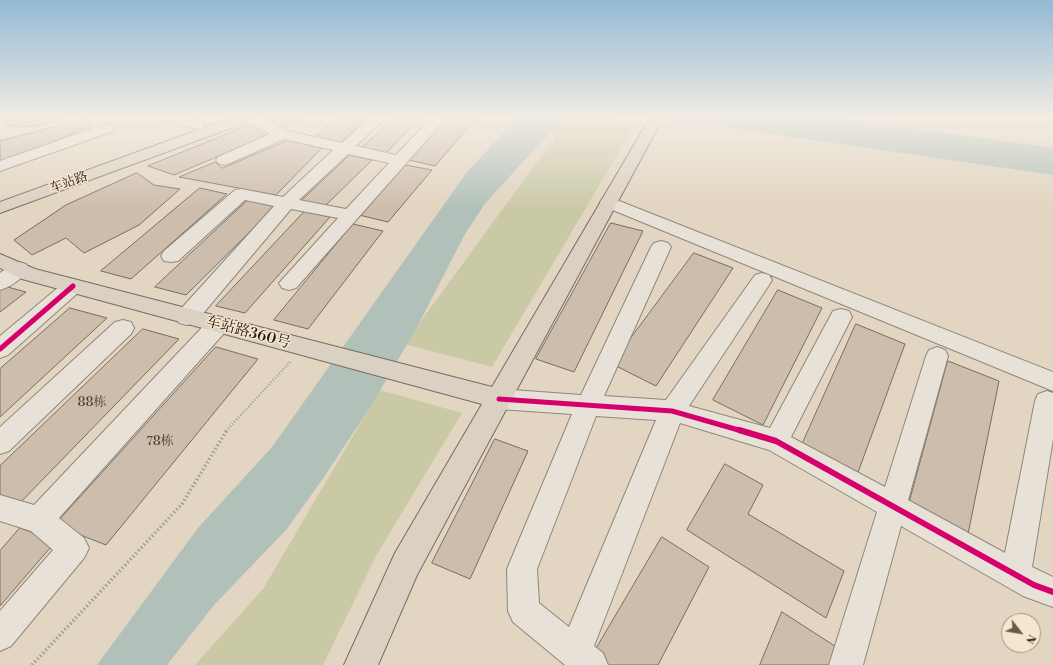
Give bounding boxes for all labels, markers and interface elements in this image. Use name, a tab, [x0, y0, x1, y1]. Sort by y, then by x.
street label: 车站路	[48, 169, 90, 197]
street label: 车站路360号	[204, 313, 292, 353]
house number: 88栋	[78, 395, 106, 411]
house number: 78栋	[146, 434, 174, 450]
north arrow	[1001, 613, 1041, 653]
text: N	[1022, 631, 1039, 646]

